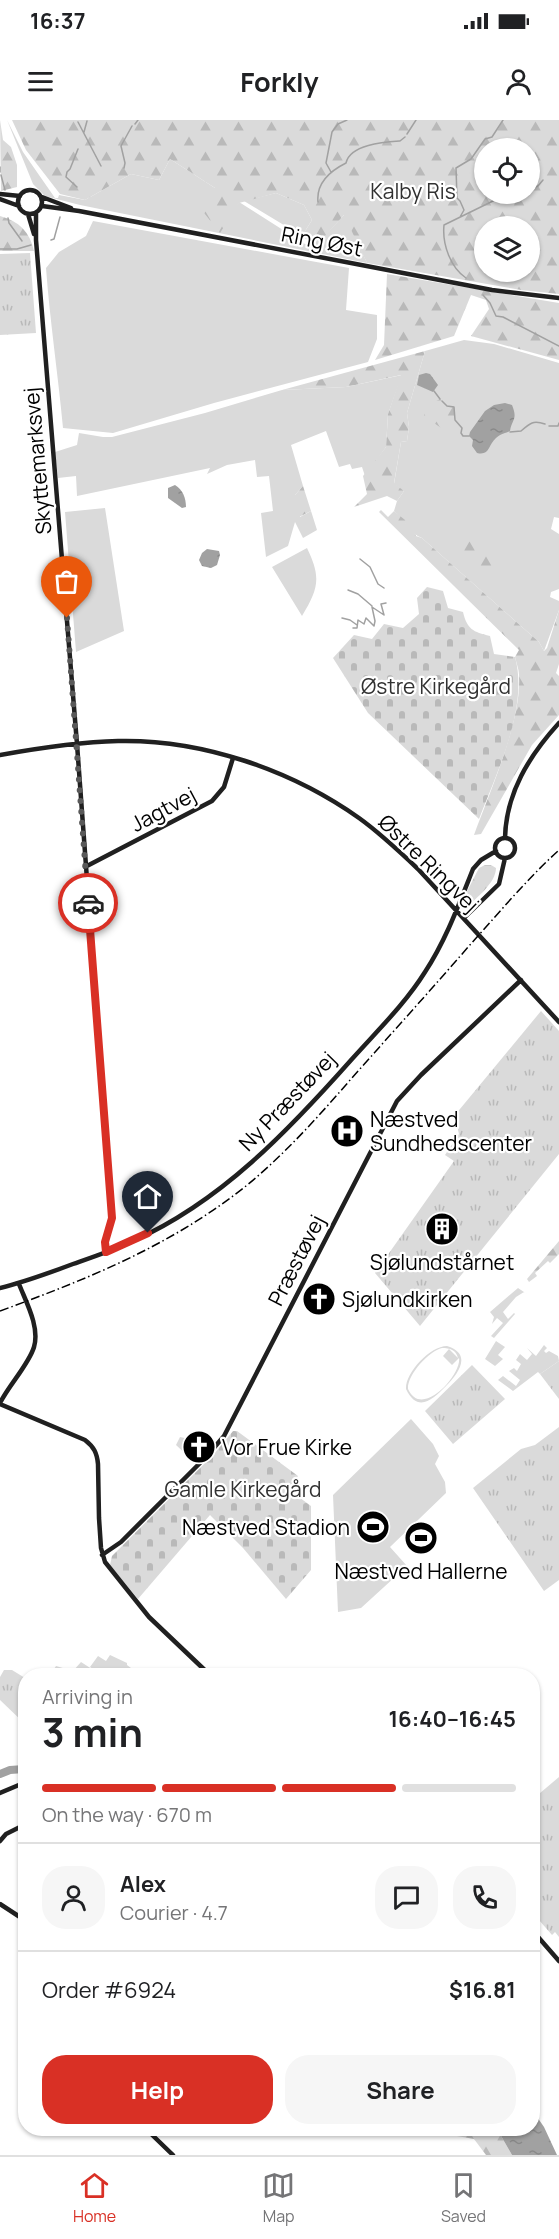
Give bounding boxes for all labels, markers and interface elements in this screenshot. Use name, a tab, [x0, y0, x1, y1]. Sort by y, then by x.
text: 16:37	[30, 6, 85, 36]
text: Forkly	[240, 63, 319, 100]
icon: menu	[24, 65, 57, 98]
icon: person	[502, 65, 535, 98]
map controls	[474, 138, 540, 282]
button: locate	[474, 138, 540, 204]
park label: Kalby Ris	[370, 177, 456, 205]
button: layers	[474, 216, 540, 282]
street label: Ring Øst	[279, 219, 365, 263]
street label: Skyttemarksvej	[17, 386, 57, 536]
pin	[41, 556, 92, 618]
icon: bag	[50, 565, 83, 598]
park label: Østre Kirkegård	[361, 672, 511, 700]
street label: Jagtvej	[126, 780, 200, 838]
street label: Østre Ringvej	[373, 808, 485, 918]
courier	[58, 873, 118, 933]
icon: car	[72, 887, 105, 920]
street label: Ny Præstøvej	[232, 1045, 342, 1157]
place label: Næstved Sundhedscenter	[370, 1105, 532, 1157]
hospital icon: Næstved Sundhedscenter	[329, 1113, 365, 1149]
pin	[122, 1171, 173, 1233]
icon: home	[131, 1180, 164, 1213]
street label: Præstøvej	[261, 1210, 331, 1310]
building icon: Sjølundstårnet	[424, 1211, 460, 1247]
place label: Sjølundstårnet	[370, 1248, 514, 1276]
church icon: Sjølundkirken	[301, 1281, 337, 1317]
place label: Sjølundkirken	[342, 1285, 472, 1313]
church icon: Vor Frue Kirke	[181, 1429, 217, 1465]
place label: Vor Frue Kirke	[222, 1433, 352, 1461]
park label: Gamle Kirkegård	[165, 1475, 321, 1503]
sports icon: Næstved Stadion	[355, 1509, 391, 1545]
place label: Næstved Stadion	[182, 1513, 350, 1541]
sports icon: Næstved Hallerne	[403, 1520, 439, 1556]
place label: Næstved Hallerne	[334, 1557, 508, 1585]
text: Arriving in	[42, 1683, 133, 1710]
text: 16:40–16:45	[388, 1704, 516, 1734]
text: 3 min	[42, 1705, 143, 1759]
text: On the way · 670 m	[42, 1801, 212, 1828]
button: person	[42, 1866, 105, 1929]
button: chat	[375, 1866, 438, 1929]
button: phone	[453, 1866, 516, 1929]
text: Alex	[120, 1869, 166, 1899]
text: Courier · 4.7	[120, 1899, 228, 1926]
text: Order #6924	[42, 1975, 176, 2005]
text: $16.81	[449, 1975, 516, 2005]
button: Help	[42, 2055, 273, 2124]
button: Share	[285, 2055, 516, 2124]
tab: Home	[73, 2169, 116, 2227]
tab: Map	[262, 2169, 295, 2227]
tab: Saved	[441, 2169, 486, 2227]

